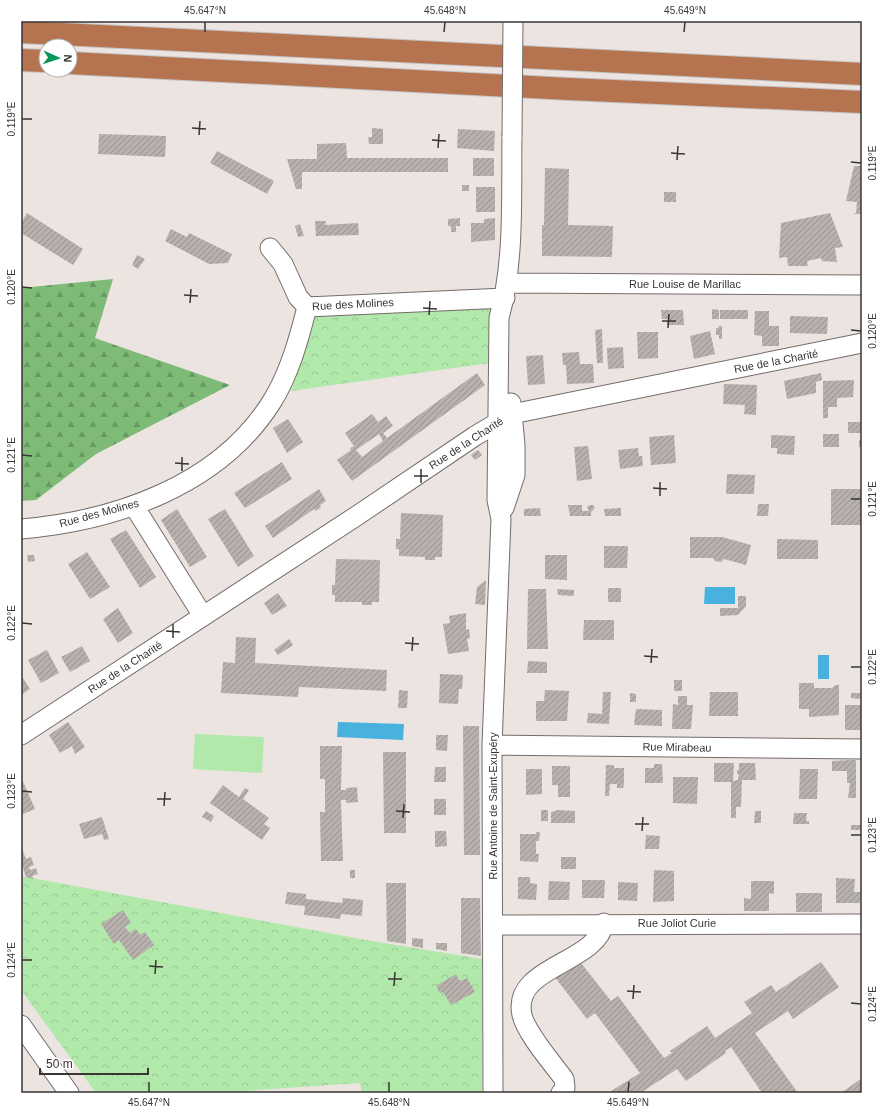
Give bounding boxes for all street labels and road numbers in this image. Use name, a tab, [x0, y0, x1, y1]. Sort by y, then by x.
street label: Rue Louise de Marillac	[629, 278, 741, 290]
street label: Rue des Molines	[312, 296, 395, 312]
street label: Rue de la Charité	[733, 347, 819, 375]
street label: Rue de la Charité	[427, 415, 505, 471]
street label: Rue des Molines	[58, 496, 141, 529]
street label: Rue de la Charité	[86, 639, 164, 695]
street label: Rue Antoine de Saint-Exupéry	[487, 732, 499, 880]
street label: Rue Mirabeau	[642, 740, 712, 754]
street label: Rue Joliot Curie	[638, 917, 716, 929]

